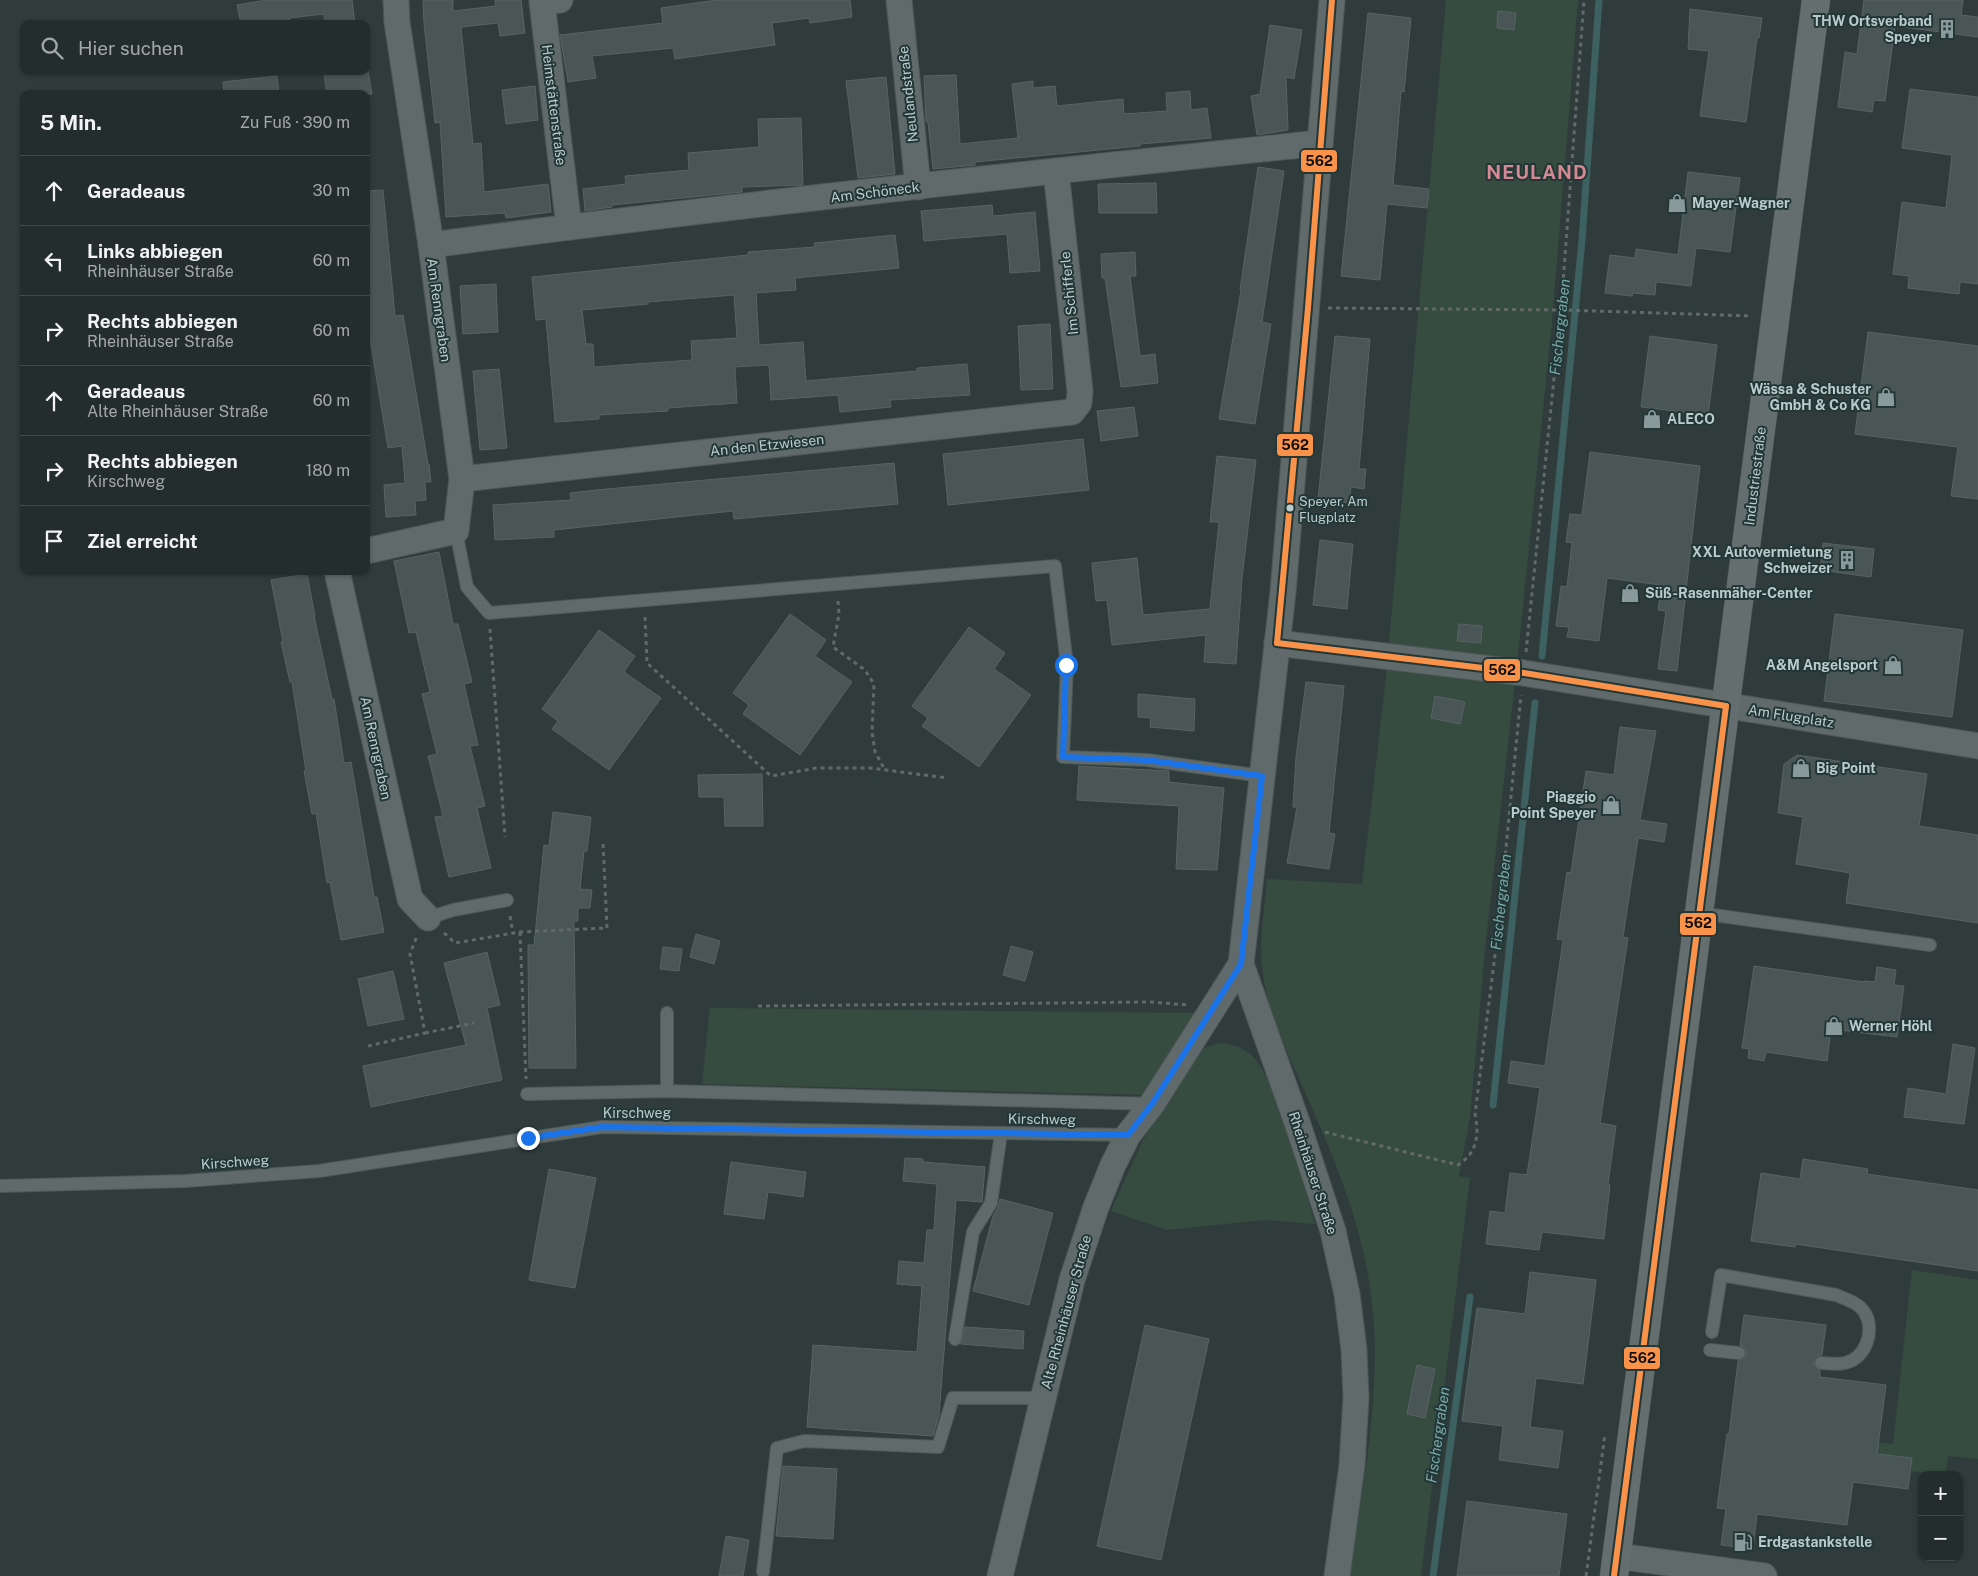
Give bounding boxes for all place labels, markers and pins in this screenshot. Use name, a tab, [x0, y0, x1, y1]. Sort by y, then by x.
place label: THW Ortsverband Speyer	[1812, 13, 1932, 45]
building icon: THW Ortsverband Speyer	[1936, 18, 1958, 40]
shop icon: Mayer-Wagner	[1666, 192, 1688, 214]
place label: Mayer-Wagner	[1692, 195, 1790, 211]
place label: Wässa & Schuster GmbH & Co KG	[1750, 381, 1871, 413]
shop icon: Wässa & Schuster GmbH & Co KG	[1875, 386, 1897, 408]
shop icon: ALECO	[1641, 408, 1663, 430]
place label: ALECO	[1667, 411, 1715, 427]
place label: Speyer, Am Flugplatz	[1299, 494, 1368, 525]
marker: Speyer, Am Flugplatz	[1285, 503, 1295, 513]
place label: XXL Autovermietung Schweizer	[1692, 544, 1832, 576]
building icon: XXL Autovermietung Schweizer	[1836, 549, 1858, 571]
shop icon: Süß-Rasenmäher-Center	[1619, 582, 1641, 604]
place label: Süß-Rasenmäher-Center	[1645, 585, 1813, 601]
shop icon: A&M Angelsport	[1882, 654, 1904, 676]
place label: A&M Angelsport	[1766, 657, 1878, 673]
shop icon: Big Point	[1790, 757, 1812, 779]
place label: Big Point	[1816, 760, 1876, 776]
place label: Piaggio Point Speyer	[1511, 789, 1596, 821]
shop icon: Piaggio Point Speyer	[1600, 794, 1622, 816]
shop icon: Werner Höhl	[1823, 1015, 1845, 1037]
place label: Werner Höhl	[1849, 1018, 1933, 1034]
fuel station icon: Erdgastankstelle	[1732, 1531, 1754, 1553]
place label: Erdgastankstelle	[1758, 1534, 1872, 1550]

